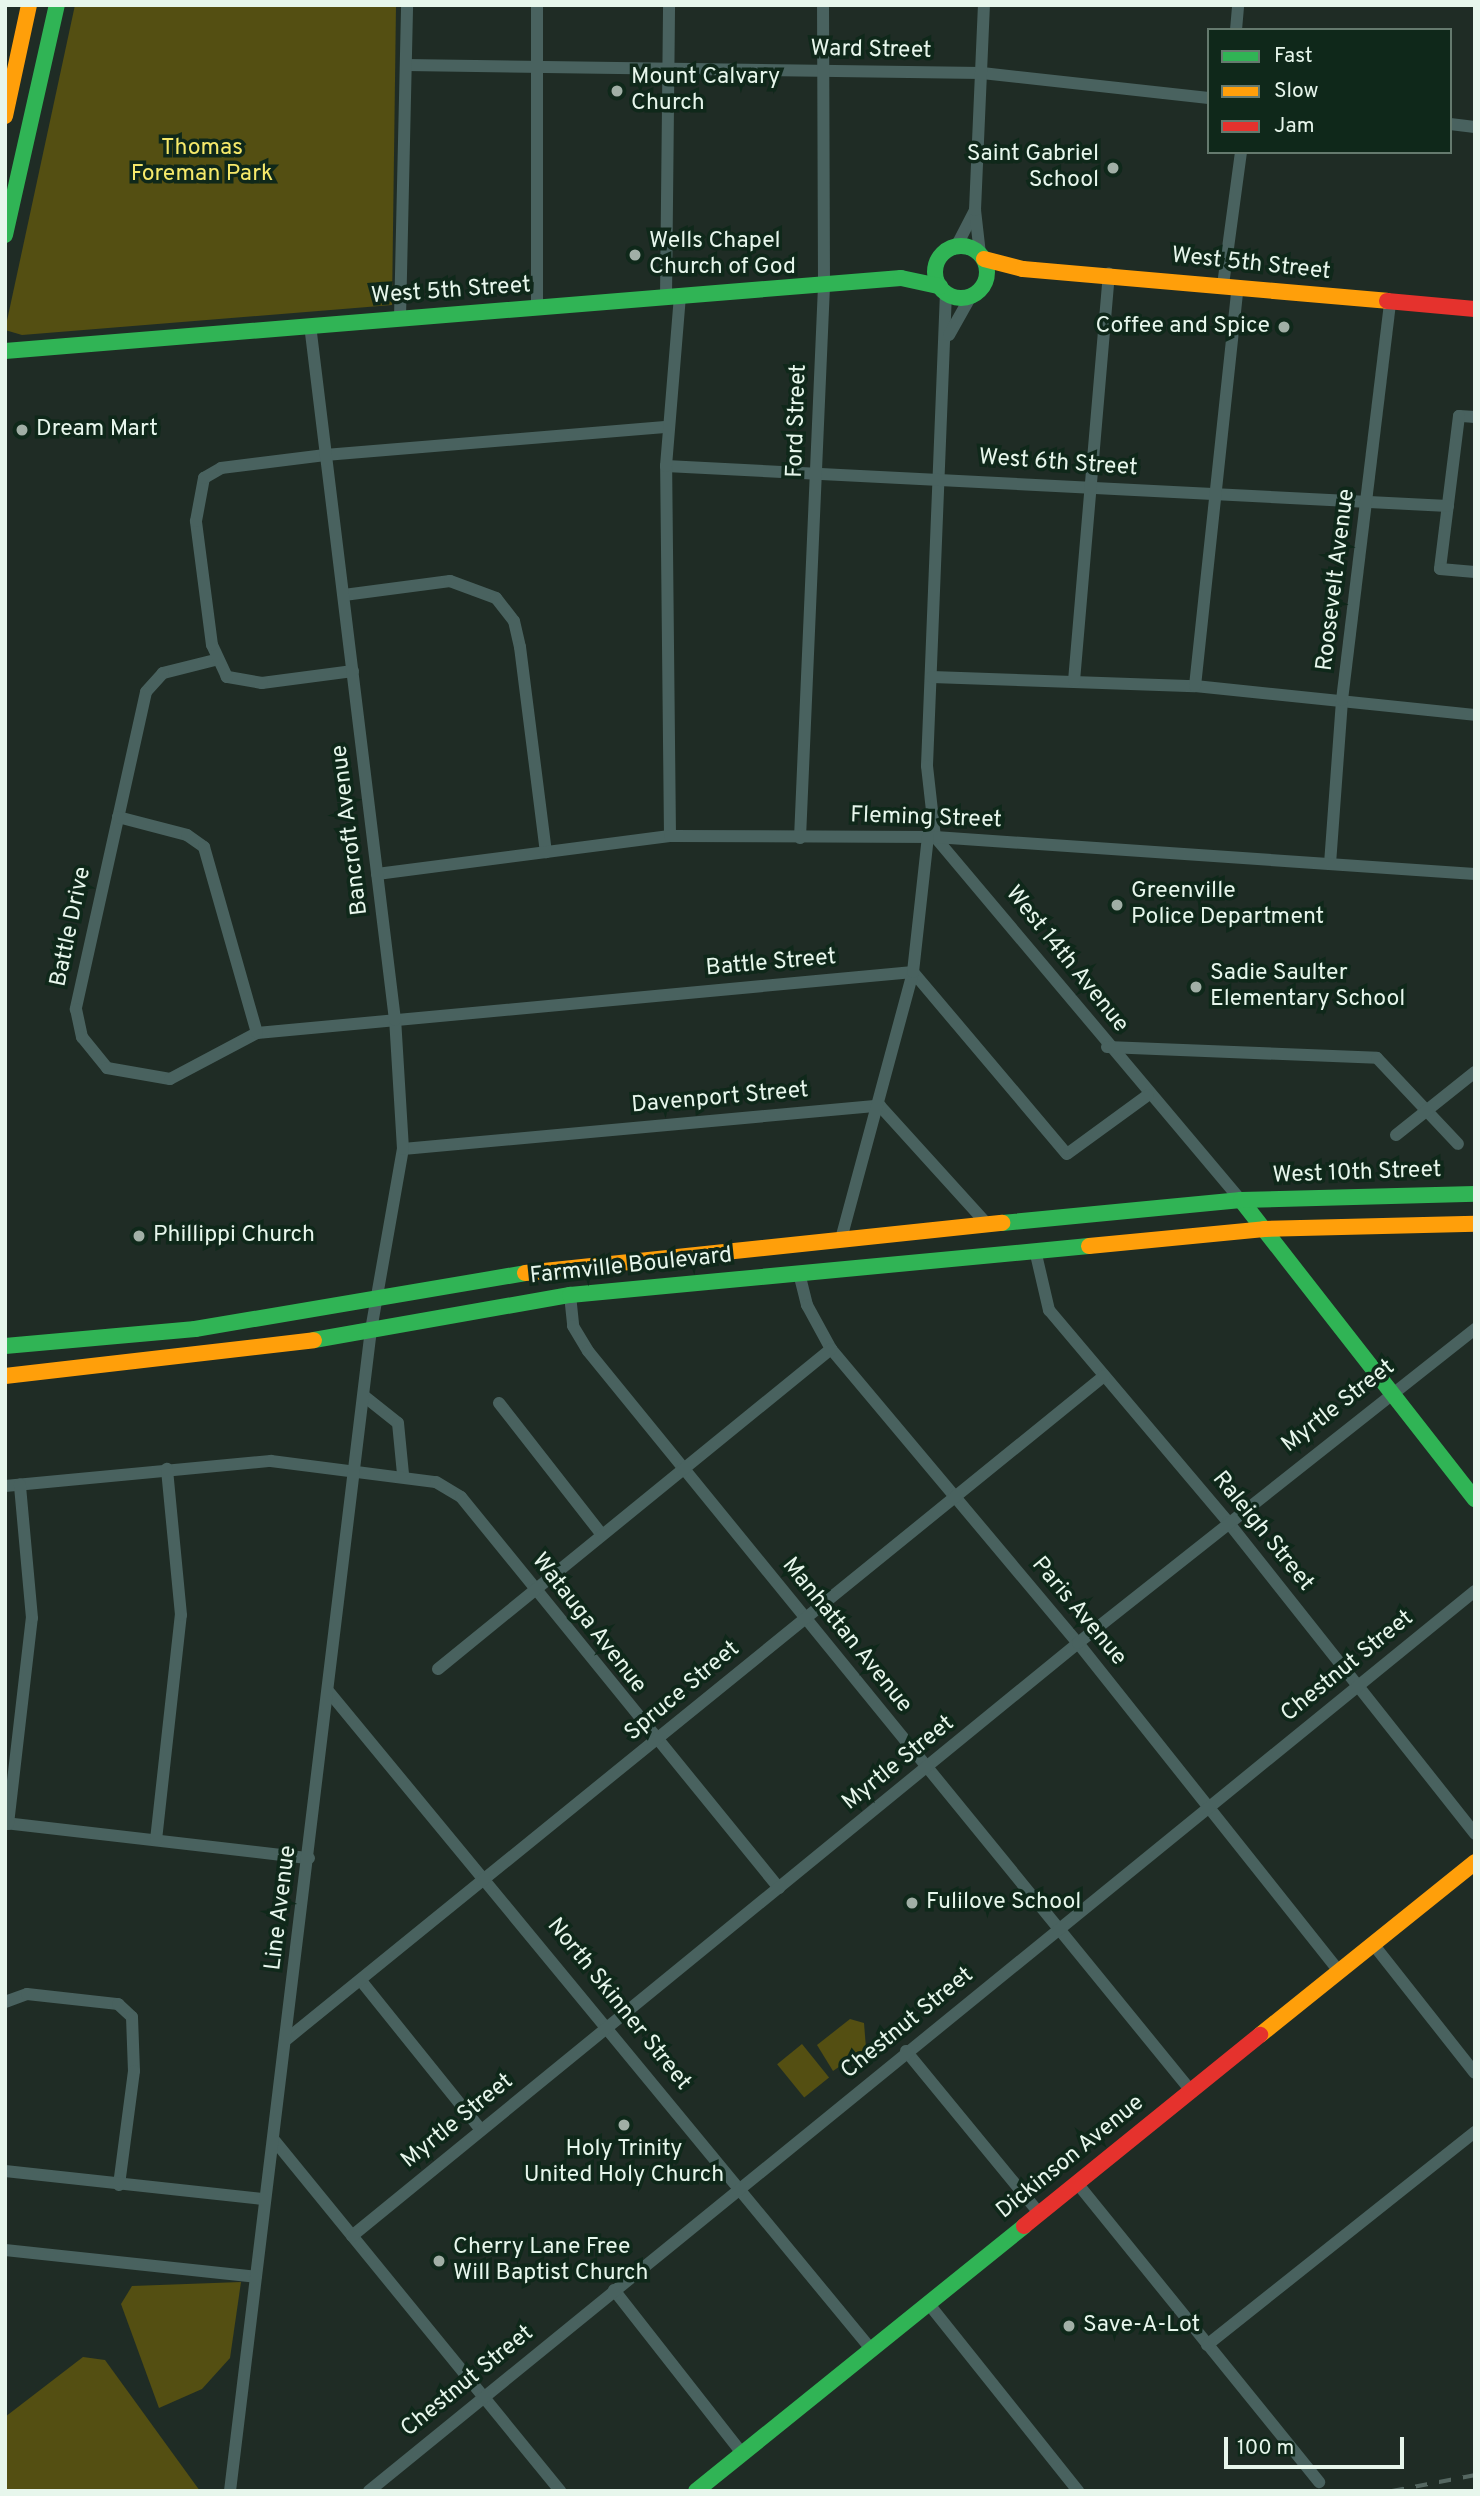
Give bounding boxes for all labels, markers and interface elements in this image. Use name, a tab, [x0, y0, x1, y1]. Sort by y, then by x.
legend	[1207, 28, 1452, 154]
street label: Ward Street	[810, 36, 932, 66]
text: Fast	[1274, 43, 1313, 70]
place label: Mount Calvary Church	[631, 64, 780, 118]
text: Slow	[1274, 78, 1319, 105]
marker: Mount Calvary Church	[609, 83, 625, 99]
text: Jam	[1274, 113, 1315, 140]
park label: Thomas Foreman Park	[131, 135, 273, 189]
place label: Saint Gabriel School	[967, 141, 1099, 195]
marker: Saint Gabriel School	[1105, 160, 1121, 176]
place label: Wells Chapel Church of God	[649, 228, 796, 282]
street label: West 5th Street	[1170, 243, 1332, 287]
marker: Wells Chapel Church of God	[627, 247, 643, 263]
street label: West 5th Street	[370, 273, 532, 311]
place label: Coffee and Spice	[1095, 313, 1270, 341]
marker: Coffee and Spice	[1276, 319, 1292, 335]
street label: Ford Street	[782, 364, 814, 478]
place label: Dream Mart	[36, 416, 158, 444]
marker: Dream Mart	[14, 422, 30, 438]
street label: West 6th Street	[978, 445, 1138, 483]
street label: Roosevelt Avenue	[1312, 487, 1362, 673]
street label: Bancroft Avenue	[327, 743, 375, 917]
street label: Fleming Street	[850, 803, 1002, 835]
street label: Battle Drive	[46, 865, 98, 989]
place label: Greenville Police Department	[1131, 878, 1324, 932]
street label: West 14th Avenue	[998, 881, 1134, 1039]
marker: Greenville Police Department	[1109, 897, 1125, 913]
street label: Battle Street	[705, 945, 837, 983]
place label: Sadie Saulter Elementary School	[1210, 960, 1405, 1014]
marker: Sadie Saulter Elementary School	[1188, 979, 1204, 995]
street label: Davenport Street	[630, 1078, 810, 1120]
street label: West 10th Street	[1272, 1157, 1442, 1191]
place label: Phillippi Church	[153, 1222, 315, 1250]
marker: Phillippi Church	[131, 1228, 147, 1244]
street label: Farmville Boulevard	[529, 1243, 733, 1291]
street label: Myrtle Street	[1277, 1354, 1401, 1460]
street label: Raleigh Street	[1205, 1467, 1319, 1597]
street label: Watauga Avenue	[524, 1548, 652, 1700]
street label: Paris Avenue	[1024, 1552, 1132, 1672]
street label: Manhattan Avenue	[775, 1553, 917, 1719]
street label: Chestnut Street	[1276, 1605, 1420, 1729]
street label: Spruce Street	[620, 1636, 746, 1748]
street label: Myrtle Street	[838, 1711, 960, 1817]
street label: Line Avenue	[261, 1843, 303, 1973]
place label: Fulilove School	[926, 1889, 1081, 1917]
marker: Fulilove School	[904, 1895, 920, 1911]
street label: North Skinner Street	[540, 1913, 696, 2097]
street label: Chestnut Street	[836, 1962, 980, 2086]
street label: Myrtle Street	[397, 2069, 519, 2175]
street label: Dickinson Avenue	[991, 2090, 1151, 2226]
marker: Holy Trinity United Holy Church	[616, 2117, 632, 2133]
place label: Holy Trinity United Holy Church	[524, 2136, 724, 2190]
place label: Cherry Lane Free Will Baptist Church	[453, 2234, 649, 2288]
marker: Cherry Lane Free Will Baptist Church	[431, 2253, 447, 2269]
place label: Save-A-Lot	[1083, 2312, 1200, 2340]
marker: Save-A-Lot	[1061, 2318, 1077, 2334]
street label: Chestnut Street	[396, 2320, 540, 2444]
scale bar	[1228, 2422, 1408, 2466]
text: 100 m	[1237, 2435, 1294, 2462]

